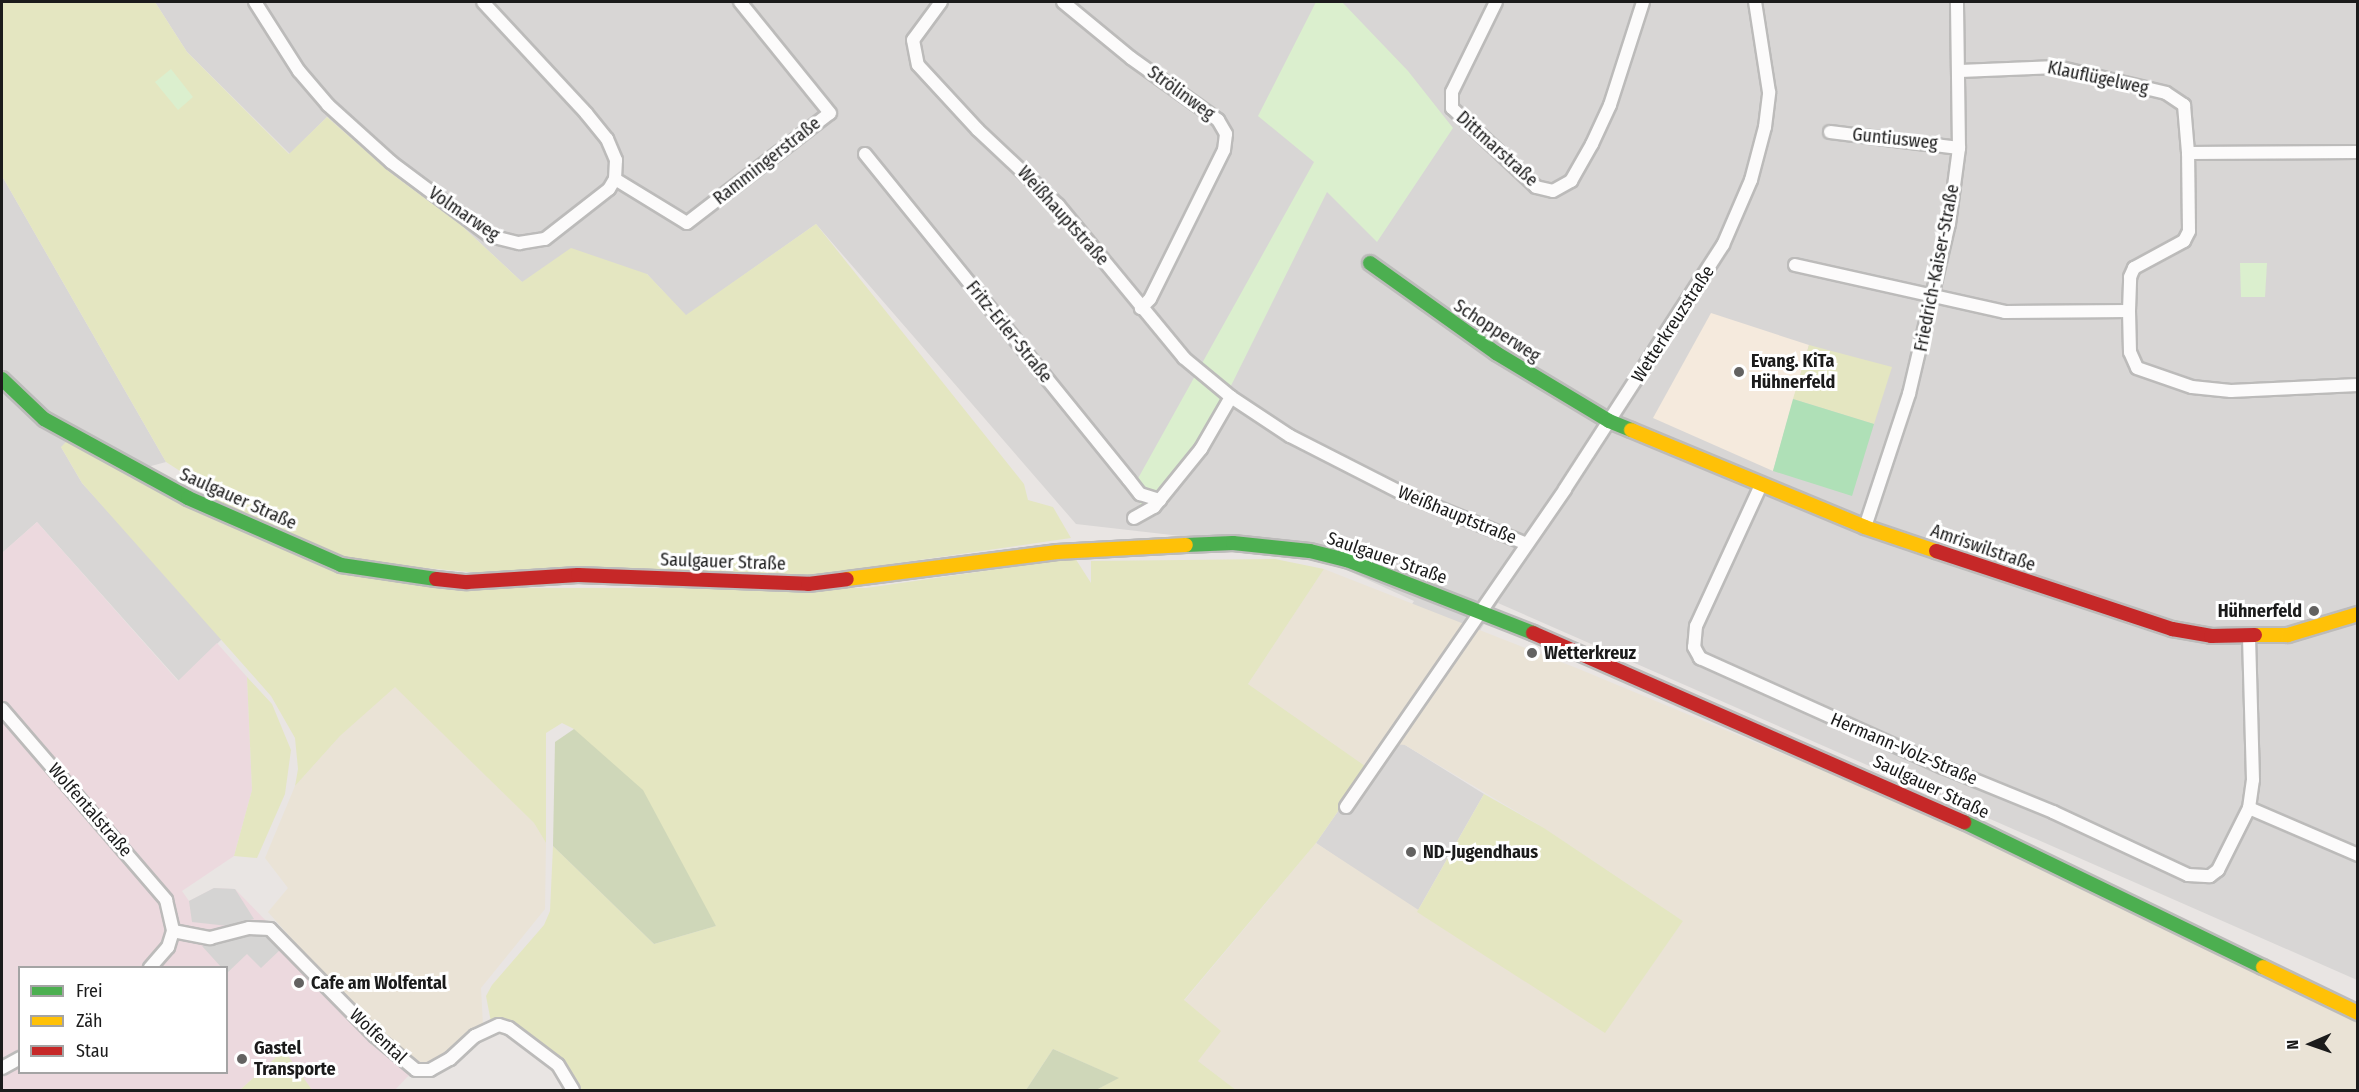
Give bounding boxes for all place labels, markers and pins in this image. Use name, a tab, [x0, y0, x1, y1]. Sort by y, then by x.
place label: Evang. KiTa Hühnerfeld	[1751, 351, 1835, 394]
marker: Evang. KiTa Hühnerfeld	[1732, 365, 1746, 379]
place label: Hühnerfeld	[2218, 600, 2302, 622]
marker: Hühnerfeld	[2307, 604, 2321, 618]
place label: Wetterkreuz	[1544, 642, 1636, 664]
marker: Wetterkreuz	[1525, 646, 1539, 660]
place label: ND-Jugendhaus	[1423, 841, 1538, 863]
marker: ND-Jugendhaus	[1404, 845, 1418, 859]
place label: Cafe am Wolfental	[311, 972, 447, 994]
marker: Cafe am Wolfental	[292, 976, 306, 990]
place label: Gastel Transporte	[254, 1038, 336, 1080]
marker: Gastel Transporte	[235, 1052, 249, 1066]

